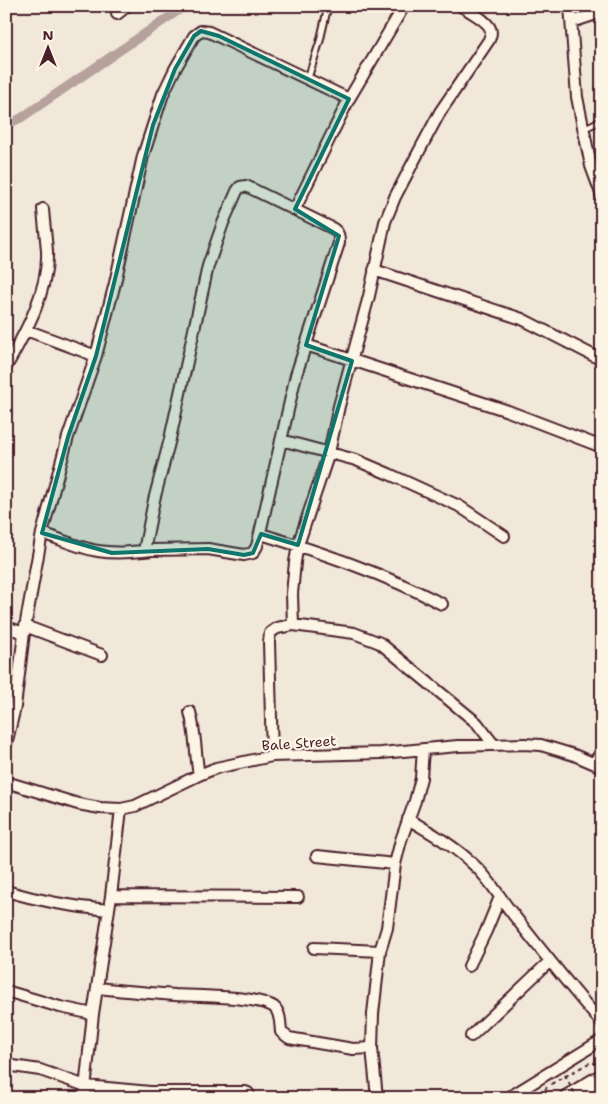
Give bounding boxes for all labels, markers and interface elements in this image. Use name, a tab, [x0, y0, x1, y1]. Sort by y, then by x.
north arrow	[22, 22, 72, 72]
text: N	[42, 26, 54, 44]
street label: Bale Street	[261, 731, 337, 755]

